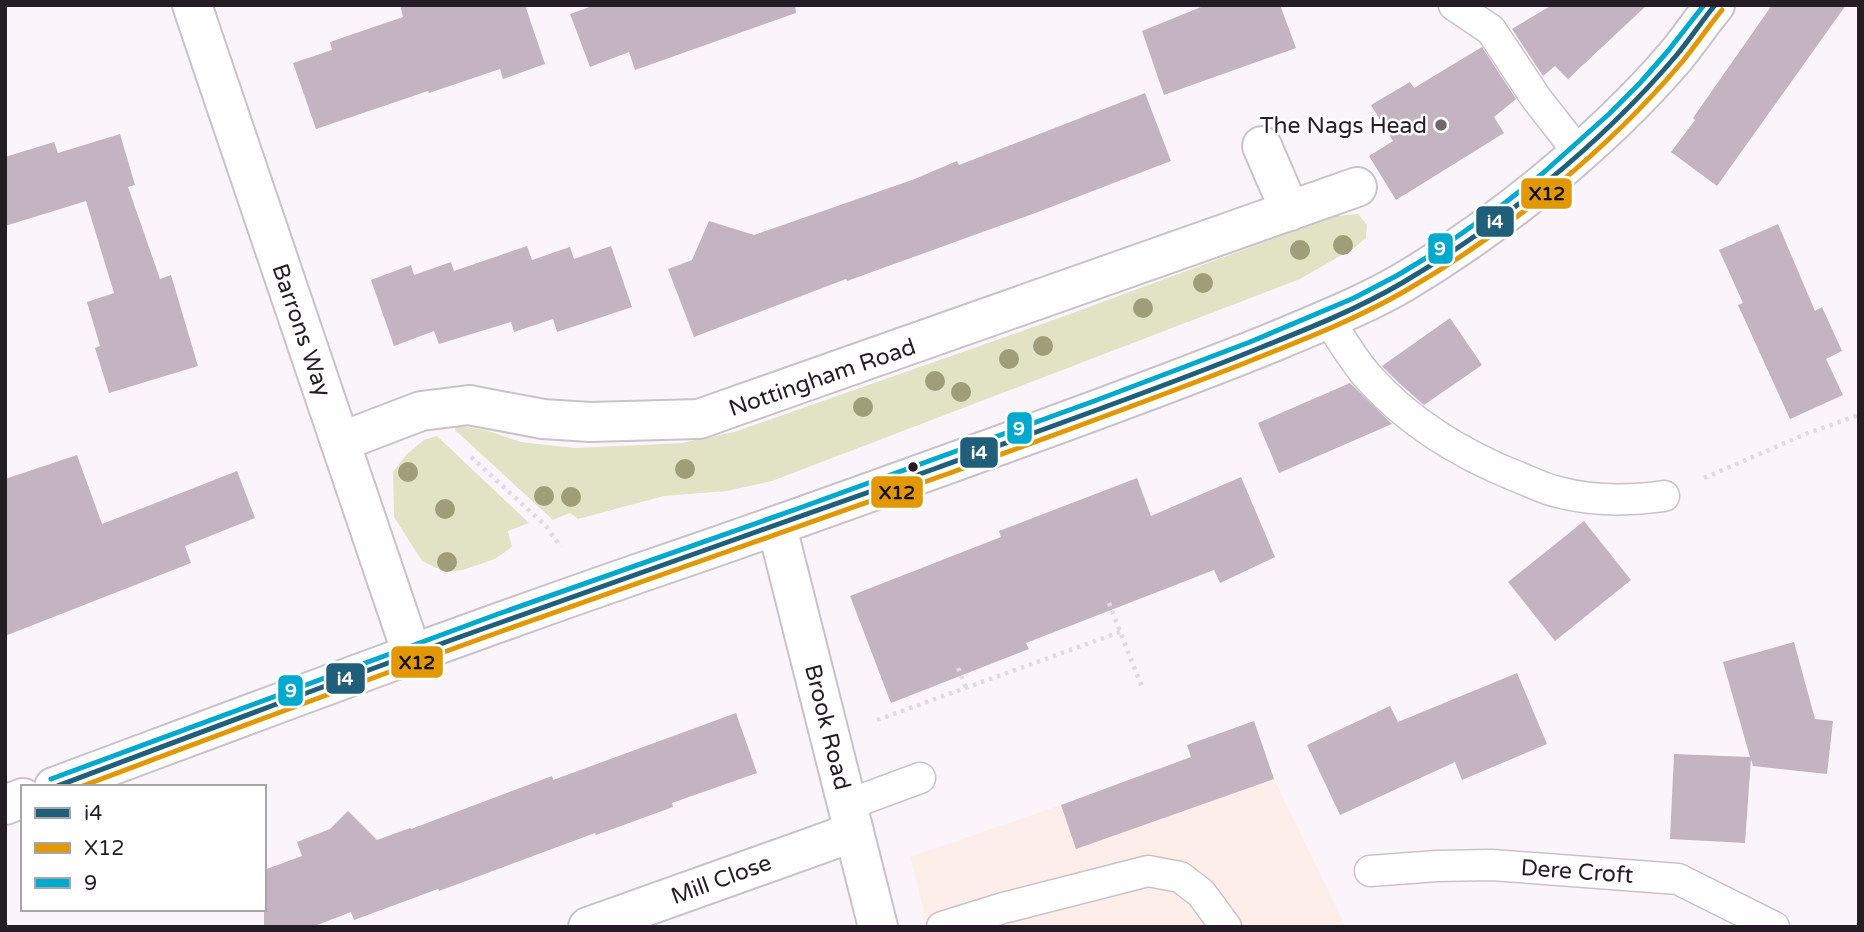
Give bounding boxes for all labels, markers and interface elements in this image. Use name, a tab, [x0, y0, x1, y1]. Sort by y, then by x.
place label: The Nags Head	[1260, 112, 1427, 140]
marker: The Nags Head	[1433, 117, 1449, 133]
line badge: X12	[1520, 177, 1573, 210]
text: X12	[1529, 183, 1565, 205]
line badge: i4	[1475, 205, 1515, 238]
text: i4	[1487, 211, 1503, 233]
line badge: 9	[1427, 232, 1454, 265]
text: 9	[1434, 238, 1446, 260]
street label: Barrons Way	[265, 260, 337, 400]
street label: Nottingham Road	[725, 333, 919, 423]
line badge: 9	[1006, 411, 1033, 445]
text: 9	[1013, 418, 1025, 440]
line badge: i4	[959, 436, 999, 469]
text: i4	[971, 442, 987, 464]
unlabelled marker	[906, 460, 920, 474]
line badge: X12	[870, 475, 924, 509]
text: X12	[879, 482, 915, 504]
line badge: X12	[390, 645, 444, 679]
text: X12	[399, 652, 435, 674]
street label: Brook Road	[798, 661, 856, 793]
line badge: i4	[325, 662, 366, 695]
text: i4	[337, 668, 353, 690]
line badge: 9	[277, 674, 304, 707]
text: 9	[285, 680, 297, 702]
legend	[21, 785, 266, 911]
text: i4	[84, 801, 102, 826]
text: X12	[84, 836, 124, 861]
street label: Mill Close	[667, 849, 775, 911]
street label: Dere Croft	[1520, 854, 1634, 890]
text: 9	[84, 871, 97, 896]

